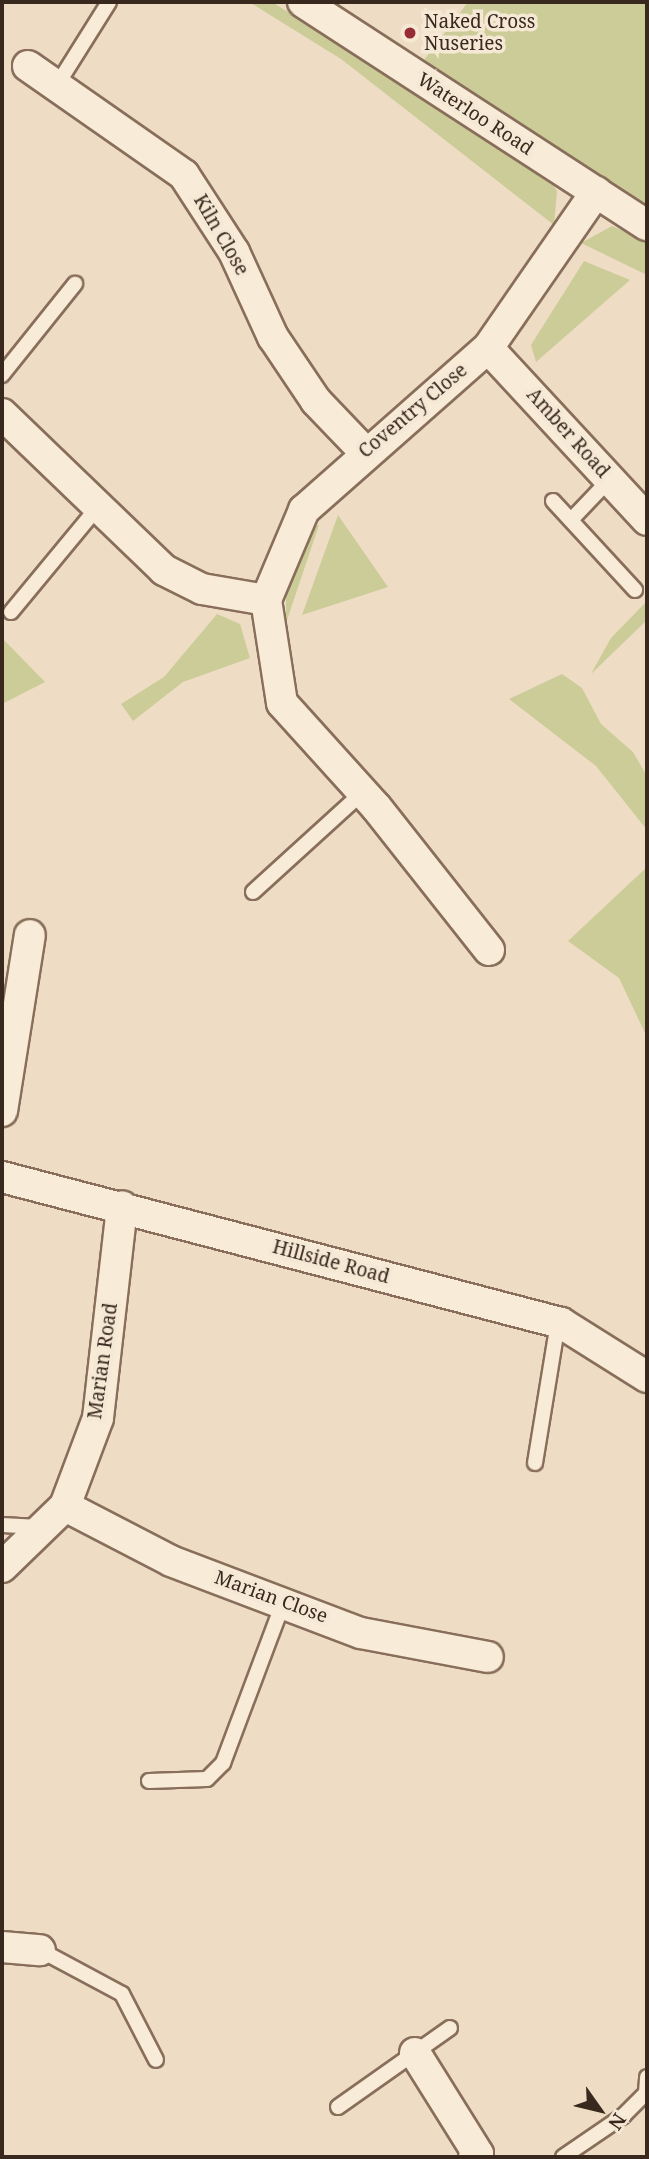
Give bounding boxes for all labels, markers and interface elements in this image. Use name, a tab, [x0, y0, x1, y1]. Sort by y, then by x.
place label: Naked Cross Nuseries	[424, 11, 535, 55]
marker: Naked Cross Nuseries	[402, 25, 418, 41]
street label: Waterloo Road	[413, 68, 537, 160]
street label: Kiln Close	[189, 190, 253, 280]
street label: Coventry Close	[354, 359, 472, 463]
street label: Amber Road	[522, 383, 614, 483]
street label: Hillside Road	[270, 1235, 392, 1289]
street label: Marian Road	[84, 1301, 122, 1421]
street label: Marian Close	[211, 1566, 331, 1628]
north arrow	[565, 2075, 635, 2145]
text: N	[602, 2108, 632, 2135]

